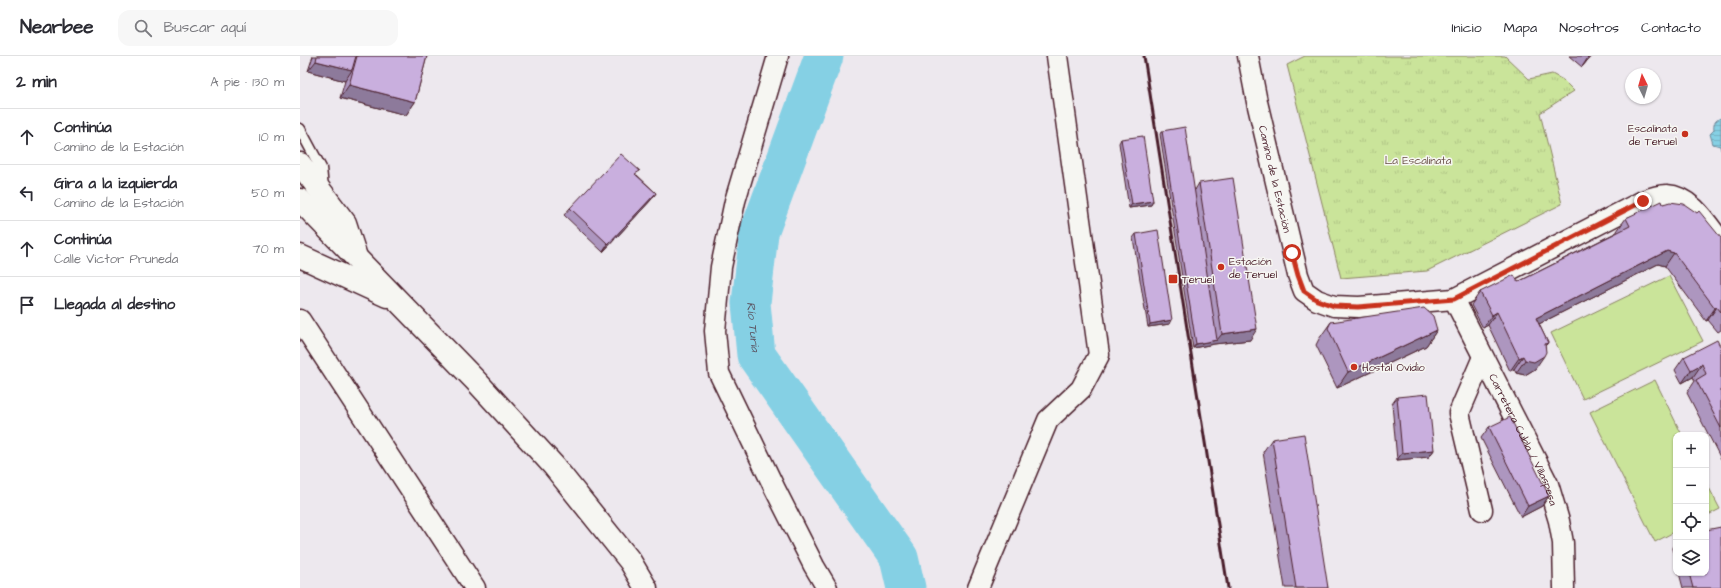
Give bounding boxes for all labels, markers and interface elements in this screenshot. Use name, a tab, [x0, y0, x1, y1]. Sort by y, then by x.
search box	[118, 10, 398, 46]
text: Nearbee	[20, 14, 94, 41]
icon: search	[132, 17, 154, 39]
text: Buscar aquí	[164, 17, 246, 38]
text: Inicio	[1451, 18, 1482, 38]
text: Mapa	[1504, 18, 1537, 38]
text: Nosotros	[1559, 18, 1619, 38]
text: Contacto	[1641, 18, 1701, 38]
north arrow	[1625, 68, 1661, 104]
text: 2 min	[16, 70, 57, 94]
text: A pie · 130 m	[210, 73, 284, 91]
text: Continúa	[54, 117, 112, 138]
place label: Escalinata de Teruel	[1628, 121, 1677, 149]
street label: Camino de la Estación	[1255, 124, 1295, 235]
icon: ahead	[16, 126, 38, 148]
text: 10 m	[259, 128, 284, 146]
marker: Escalinata de Teruel	[1680, 129, 1690, 139]
text: Camino de la Estación	[54, 138, 184, 156]
park label: La Escalinata	[1385, 153, 1452, 168]
text: Gira a la izquierda	[54, 173, 177, 194]
icon: left	[16, 182, 38, 204]
text: 50 m	[251, 184, 284, 202]
route end	[1634, 192, 1652, 210]
text: Camino de la Estación	[54, 194, 184, 212]
text: Continúa	[54, 229, 112, 250]
icon: ahead	[16, 238, 38, 260]
text: 70 m	[252, 240, 284, 258]
route start	[1283, 244, 1301, 262]
text: Calle Victor Pruneda	[54, 250, 178, 268]
place label: Estación de Teruel	[1229, 254, 1277, 282]
marker: Estación de Teruel	[1216, 262, 1226, 272]
place label: Teruel	[1182, 272, 1214, 287]
marker: Teruel	[1167, 273, 1179, 285]
icon: arrive	[16, 294, 38, 316]
text: Llegada al destino	[54, 294, 175, 315]
water label: Río Turia	[742, 301, 764, 354]
place label: Hostal Ovidio	[1362, 360, 1426, 375]
marker: Hostal Ovidio	[1349, 362, 1359, 372]
street label: Carretera Cubla / Villaspesa	[1485, 371, 1561, 508]
map controls	[1673, 432, 1709, 576]
button: +	[1673, 432, 1709, 468]
button: −	[1673, 468, 1709, 504]
button: locate	[1673, 504, 1709, 540]
button: layers	[1673, 540, 1709, 576]

